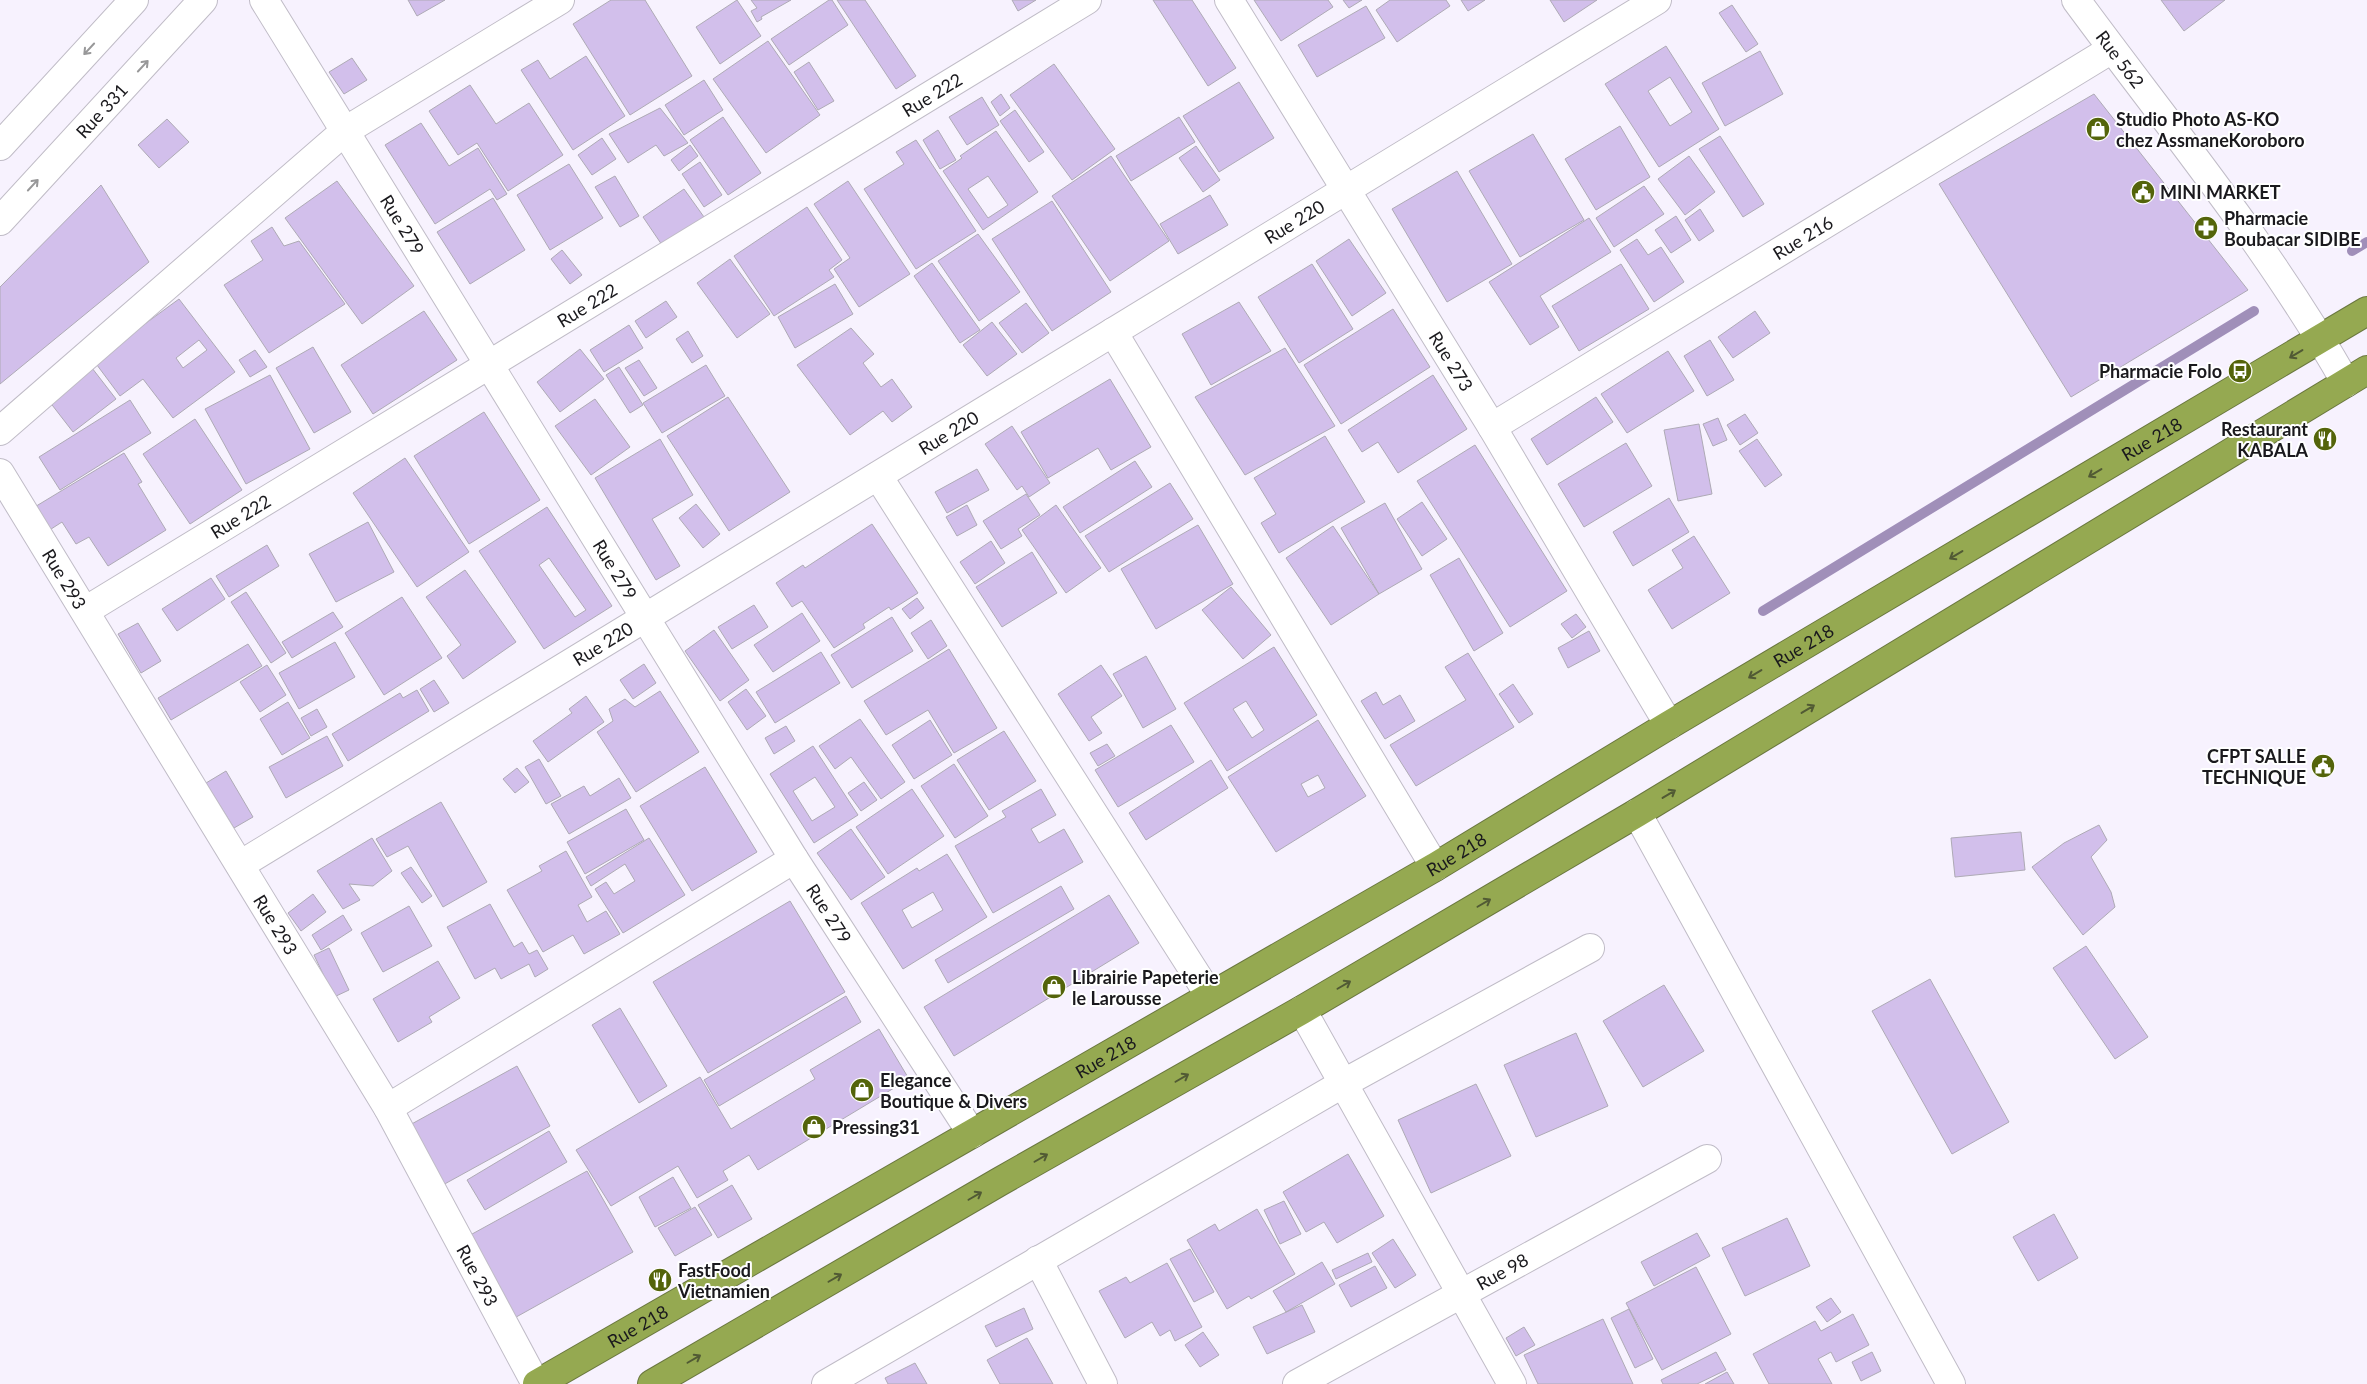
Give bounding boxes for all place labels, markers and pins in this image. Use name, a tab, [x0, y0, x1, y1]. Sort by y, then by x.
place label: Studio Photo AS-KO chez AssmaneKoroboro	[2116, 108, 2305, 151]
shop icon: Studio Photo AS-KO chez AssmaneKoroboro	[2085, 116, 2111, 142]
public building icon: MINI MARKET	[2130, 179, 2156, 205]
place label: MINI MARKET	[2160, 181, 2281, 203]
place label: Pharmacie Boubacar SIDIBE	[2224, 207, 2361, 250]
pharmacy icon: Pharmacie Boubacar SIDIBE	[2193, 215, 2219, 241]
bus stop icon: Pharmacie Folo	[2227, 358, 2253, 384]
place label: Pharmacie Folo	[2099, 360, 2222, 382]
place label: Restaurant KABALA	[2221, 418, 2308, 461]
restaurant icon: Restaurant KABALA	[2312, 426, 2338, 452]
place label: CFPT SALLE TECHNIQUE	[2202, 745, 2306, 788]
public building icon: CFPT SALLE TECHNIQUE	[2310, 753, 2336, 779]
place label: Librairie Papeterie le Larousse	[1072, 966, 1219, 1009]
shop icon: Librairie Papeterie le Larousse	[1041, 974, 1067, 1000]
place label: Elegance Boutique & Divers	[880, 1069, 1027, 1112]
shop icon: Elegance Boutique & Divers	[849, 1077, 875, 1103]
shop icon: Pressing31	[801, 1114, 827, 1140]
place label: Pressing31	[832, 1116, 920, 1138]
place label: FastFood Vietnamien	[677, 1259, 770, 1302]
restaurant icon: FastFood Vietnamien	[647, 1267, 673, 1293]

